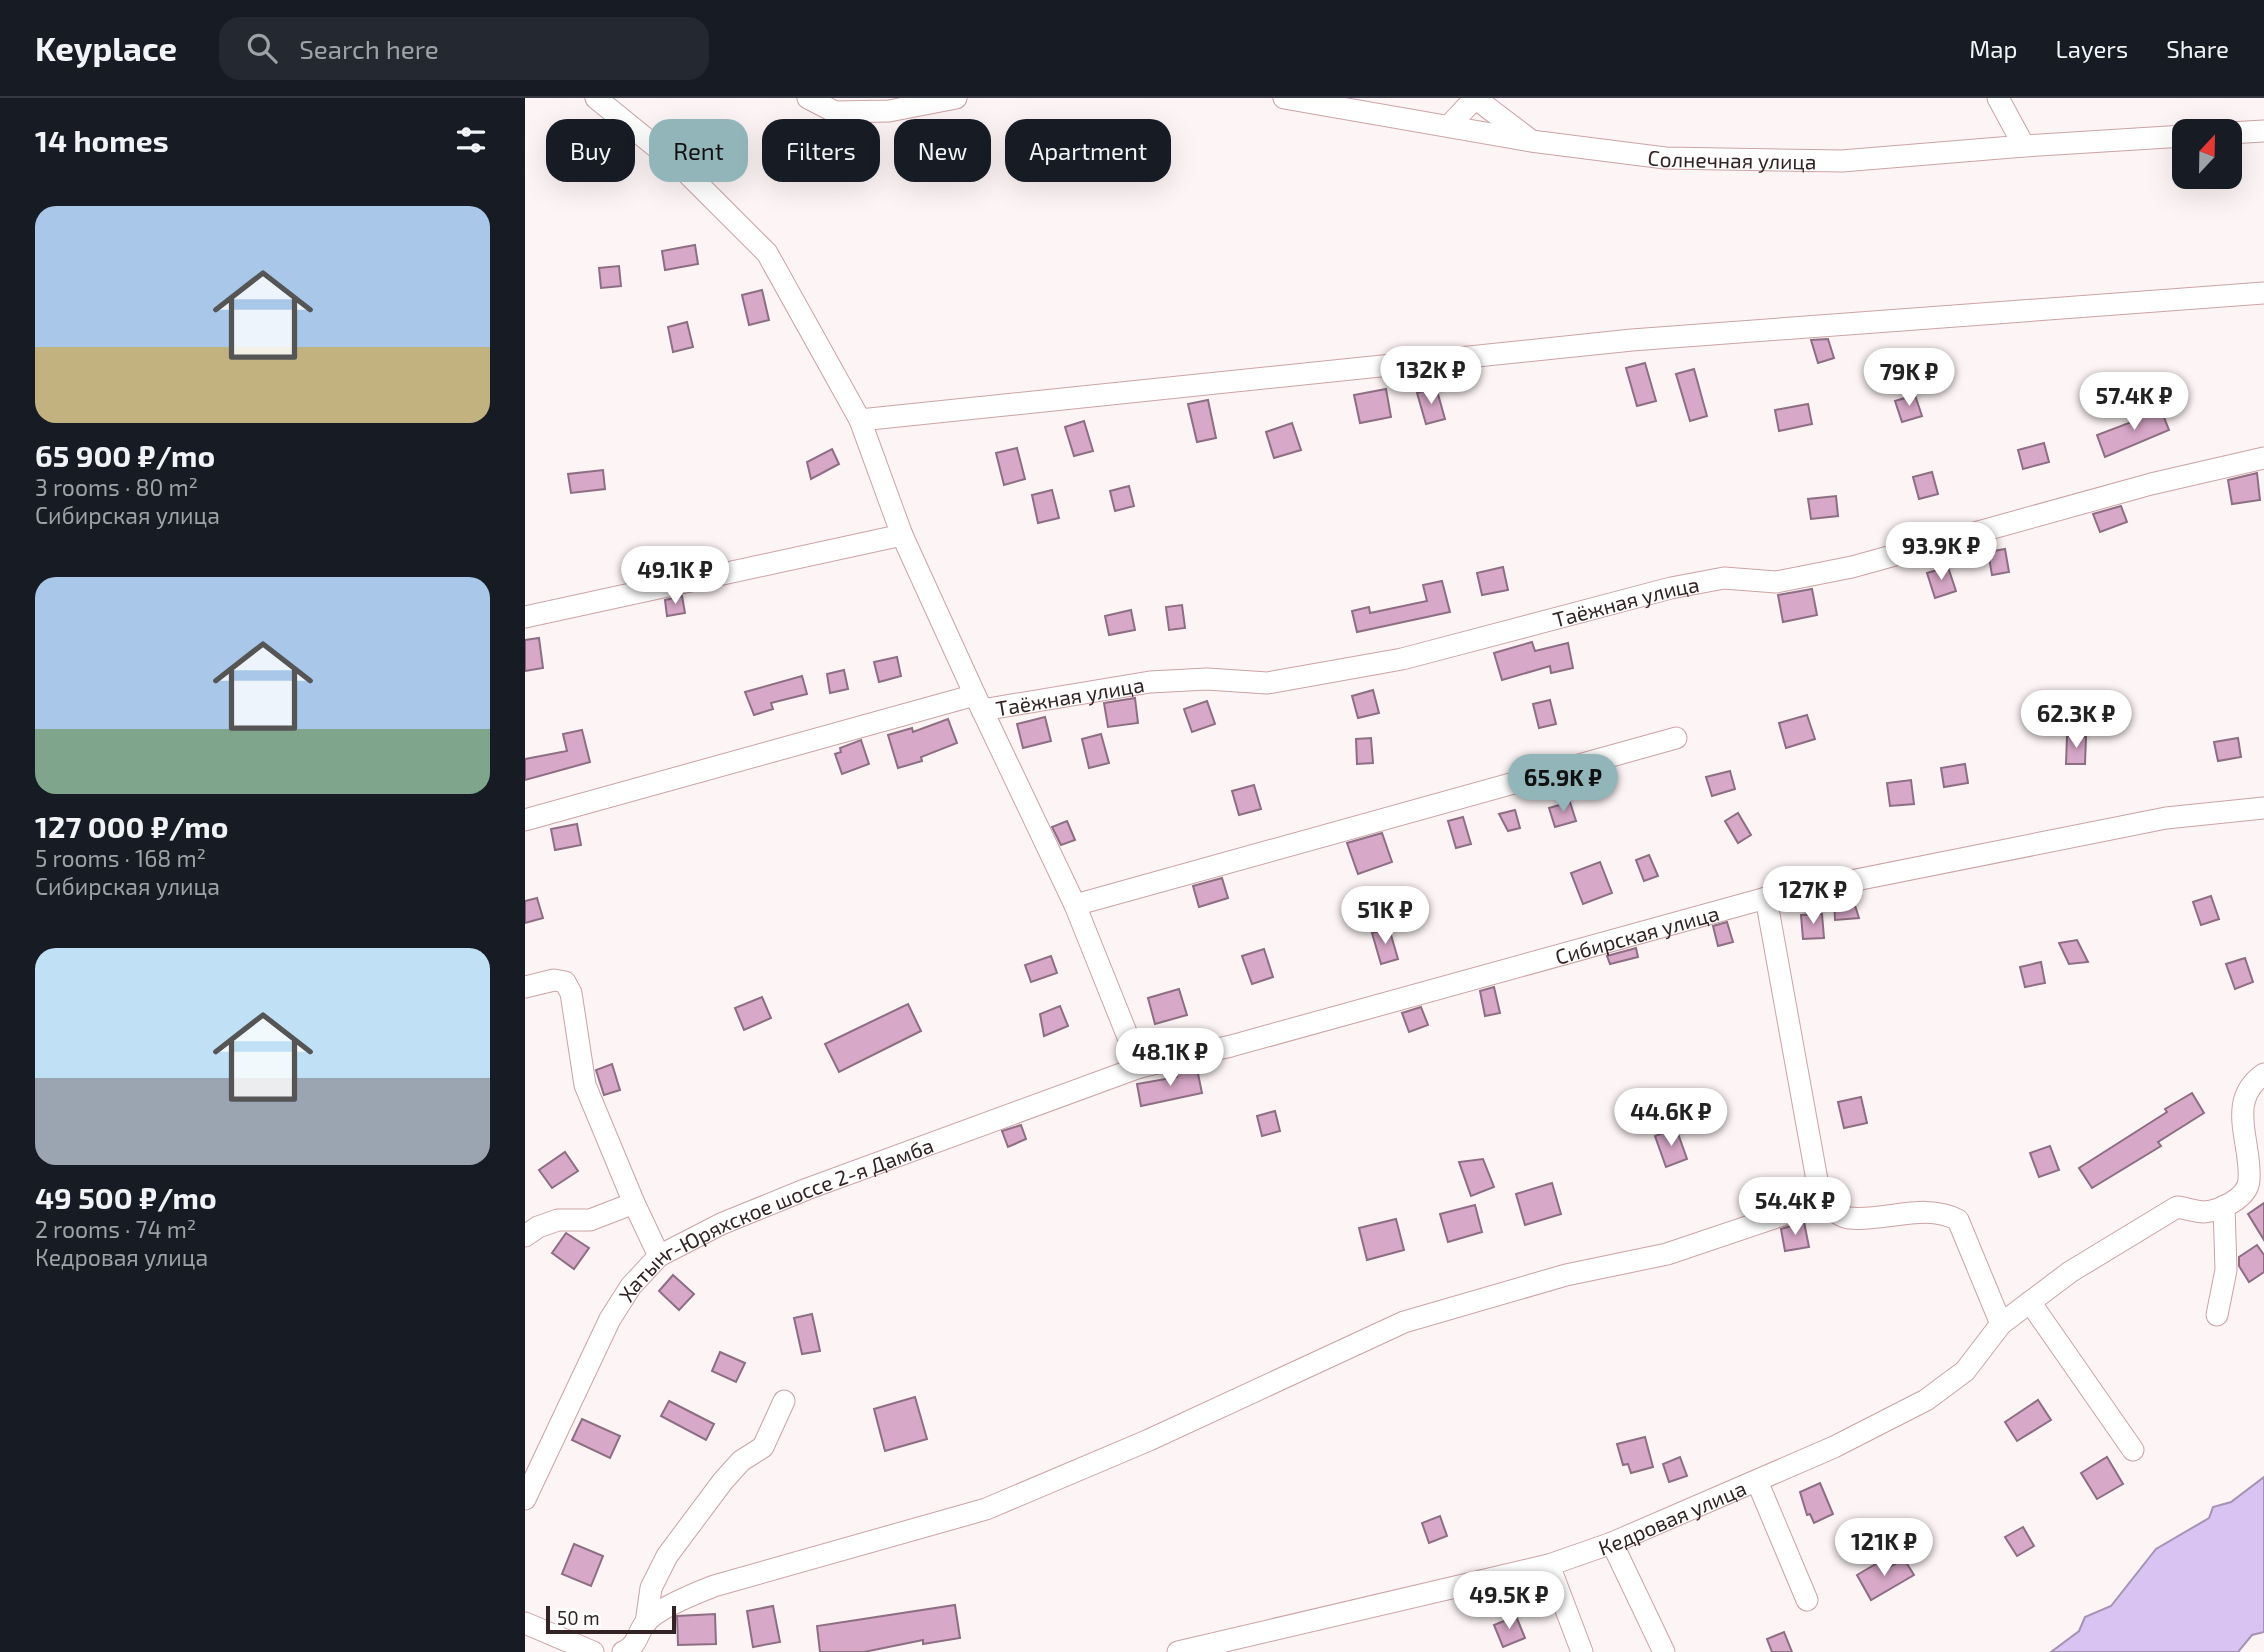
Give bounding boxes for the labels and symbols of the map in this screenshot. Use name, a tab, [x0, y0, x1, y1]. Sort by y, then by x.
north arrow	[2172, 119, 2242, 189]
street label: Солнечная улица	[1646, 143, 1817, 173]
pin: 132K ₽	[1374, 346, 1488, 406]
pin: 79K ₽	[1860, 348, 1958, 408]
pin: 57.4K ₽	[2069, 372, 2199, 432]
pin: 93.9K ₽	[1876, 522, 2006, 582]
pin: 49.1K ₽	[610, 546, 740, 606]
street label: Таёжная улица	[1550, 570, 1701, 631]
street label: Таёжная улица	[994, 671, 1146, 720]
pin: 62.3K ₽	[2011, 690, 2141, 750]
pin: 65.9K ₽	[1498, 754, 1628, 814]
pin: 127K ₽	[1756, 866, 1870, 926]
pin: 51K ₽	[1336, 886, 1434, 946]
street label: Сибирская улица	[1552, 899, 1722, 968]
pin: 48.1K ₽	[1105, 1028, 1235, 1088]
pin: 44.6K ₽	[1606, 1088, 1736, 1148]
street label: Хатынг-Юряхское шоссе 2-я Дамба	[612, 1131, 936, 1306]
pin: 54.4K ₽	[1730, 1178, 1860, 1237]
street label: Кедровая улица	[1595, 1474, 1749, 1559]
pin: 121K ₽	[1827, 1518, 1941, 1578]
pin: 49.5K ₽	[1444, 1572, 1574, 1631]
scale bar	[546, 1603, 675, 1635]

